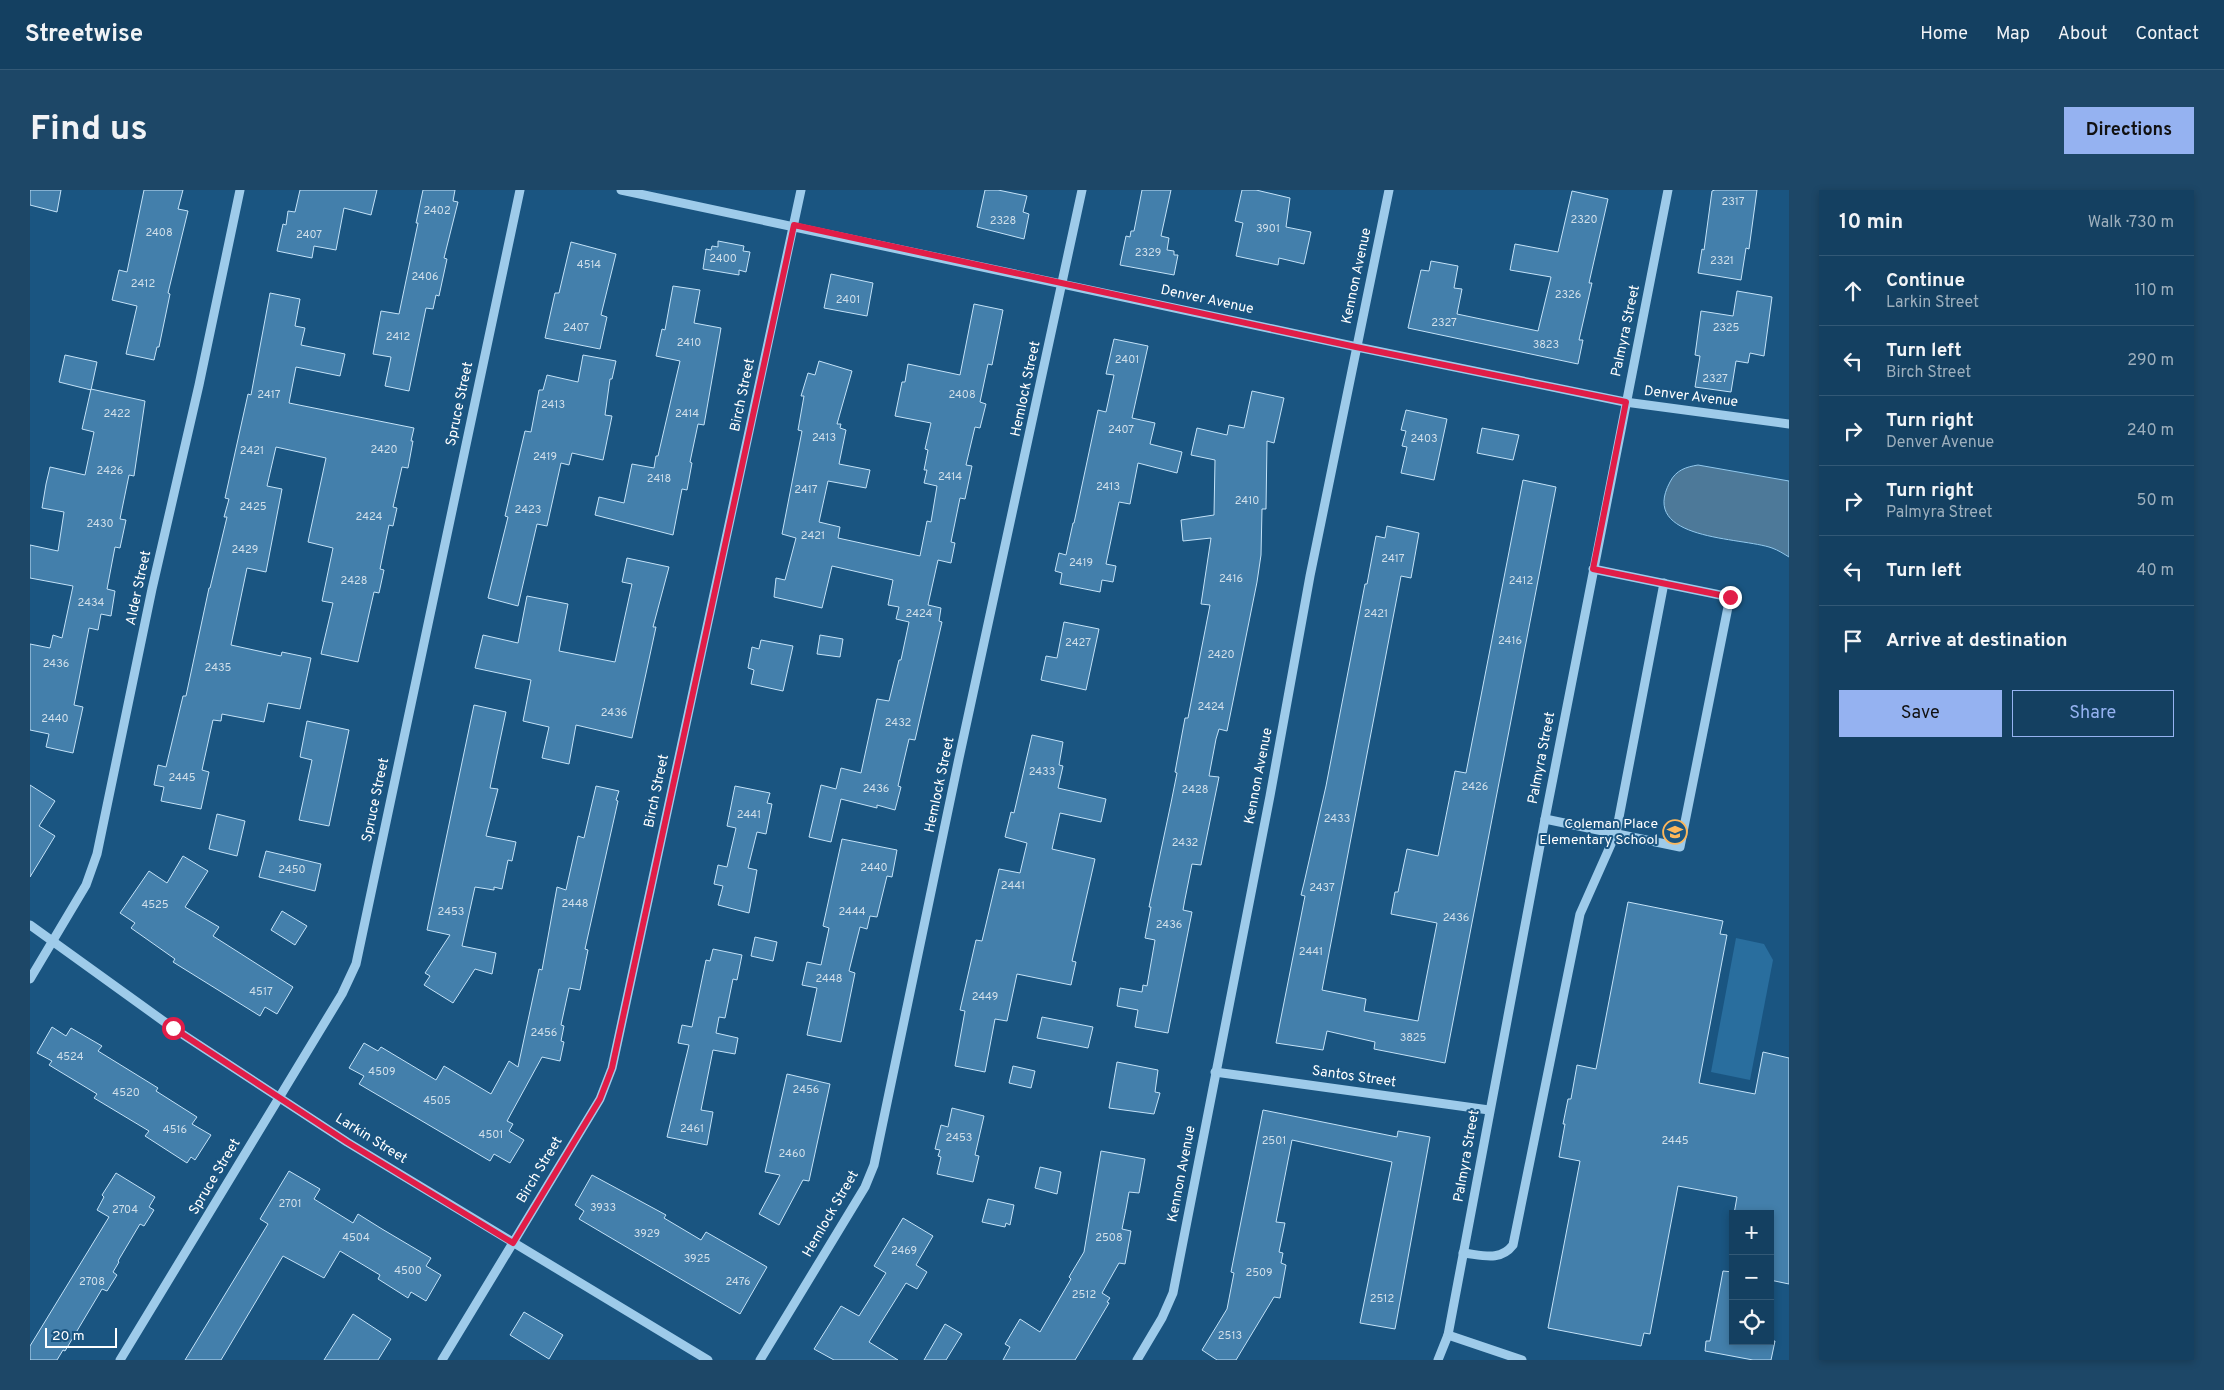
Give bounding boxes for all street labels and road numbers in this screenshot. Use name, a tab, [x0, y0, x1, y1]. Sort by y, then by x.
street label: Kennon Avenue	[1339, 226, 1375, 326]
street label: Denver Avenue	[1159, 282, 1255, 318]
street label: Palmyra Street	[1608, 284, 1644, 378]
street label: Hemlock Street	[1008, 340, 1044, 438]
street label: Birch Street	[727, 357, 759, 433]
street label: Spruce Street	[443, 360, 477, 448]
street label: Denver Avenue	[1643, 383, 1739, 411]
street label: Alder Street	[123, 549, 155, 627]
street label: Palmyra Street	[1525, 711, 1559, 805]
street label: Kennon Avenue	[1241, 726, 1277, 826]
street label: Hemlock Street	[922, 736, 958, 834]
street label: Birch Street	[641, 753, 673, 829]
street label: Spruce Street	[359, 756, 393, 844]
street label: Santos Street	[1311, 1063, 1397, 1091]
street label: Palmyra Street	[1451, 1109, 1483, 1203]
street label: Larkin Street	[332, 1110, 410, 1168]
street label: Kennon Avenue	[1164, 1124, 1200, 1224]
street label: Birch Street	[514, 1134, 566, 1206]
street label: Spruce Street	[186, 1136, 244, 1218]
street label: Hemlock Street	[799, 1168, 863, 1260]

